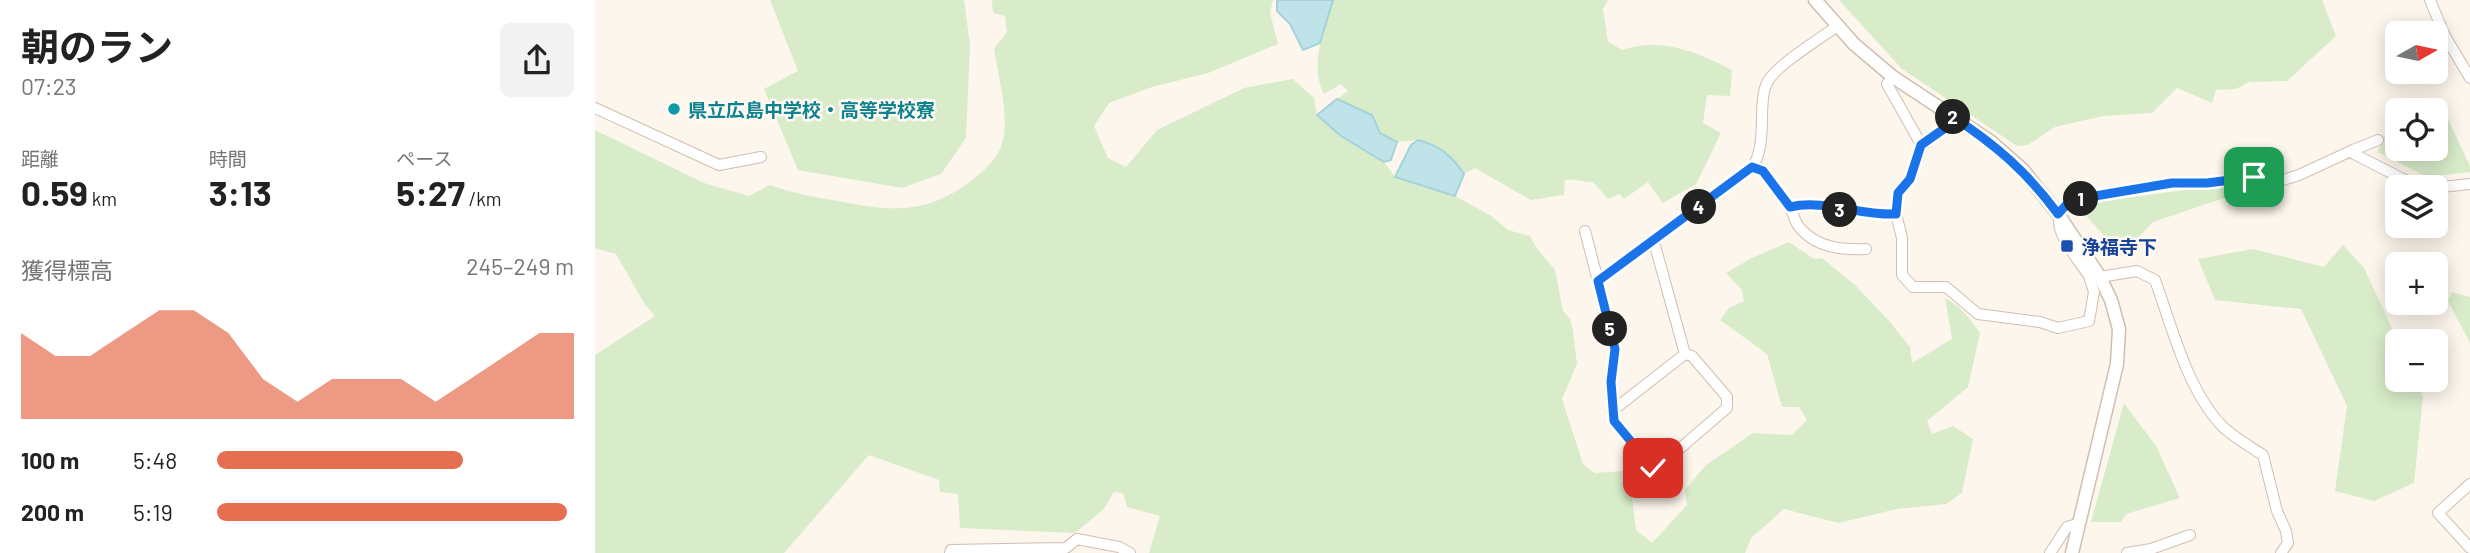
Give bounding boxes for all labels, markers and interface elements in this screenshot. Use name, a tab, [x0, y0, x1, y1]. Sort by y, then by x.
north arrow	[2385, 21, 2448, 84]
map controls	[2385, 21, 2448, 392]
text: 朝のラン	[21, 23, 173, 69]
button: share	[500, 23, 574, 97]
text: 07:23	[21, 72, 77, 100]
place label: 県立広島中学校・高等学校寮	[688, 98, 935, 121]
button: locate	[2385, 98, 2448, 161]
pin: 2	[1935, 100, 1971, 134]
marker: 県立広島中学校・高等学校寮	[666, 101, 682, 117]
text: 2	[1947, 105, 1958, 128]
text: 距離	[21, 147, 59, 170]
text: 時間	[209, 147, 247, 170]
text: ペース	[396, 147, 452, 170]
pin	[2224, 147, 2284, 207]
icon: arrive	[2235, 158, 2273, 196]
text: 0.59	[21, 171, 88, 213]
text: 3:13	[209, 171, 272, 213]
text: 5:27	[396, 171, 465, 213]
button: layers	[2385, 175, 2448, 238]
pin: 1	[2063, 182, 2099, 216]
text: km	[88, 187, 117, 210]
text: /km	[465, 187, 502, 210]
text: 1	[2077, 187, 2084, 210]
pin: 4	[1681, 190, 1717, 224]
pin: 3	[1823, 192, 1857, 228]
text: 4	[1693, 195, 1704, 218]
text: 3	[1834, 198, 1845, 221]
place label: 浄福寺下	[2081, 235, 2157, 258]
marker: 浄福寺下	[2059, 238, 2075, 254]
text: 245–249 m	[466, 252, 574, 280]
button: +	[2385, 252, 2448, 315]
text: 獲得標高	[21, 256, 113, 284]
pin: 5	[1593, 312, 1627, 346]
text: 5	[1604, 317, 1615, 340]
button: −	[2385, 329, 2448, 392]
pin	[1623, 438, 1683, 498]
text: 100 m	[21, 446, 79, 474]
text: 5:48	[133, 446, 177, 474]
icon: check	[1634, 449, 1672, 487]
text: 200 m	[21, 498, 84, 526]
text: 5:19	[133, 498, 173, 526]

